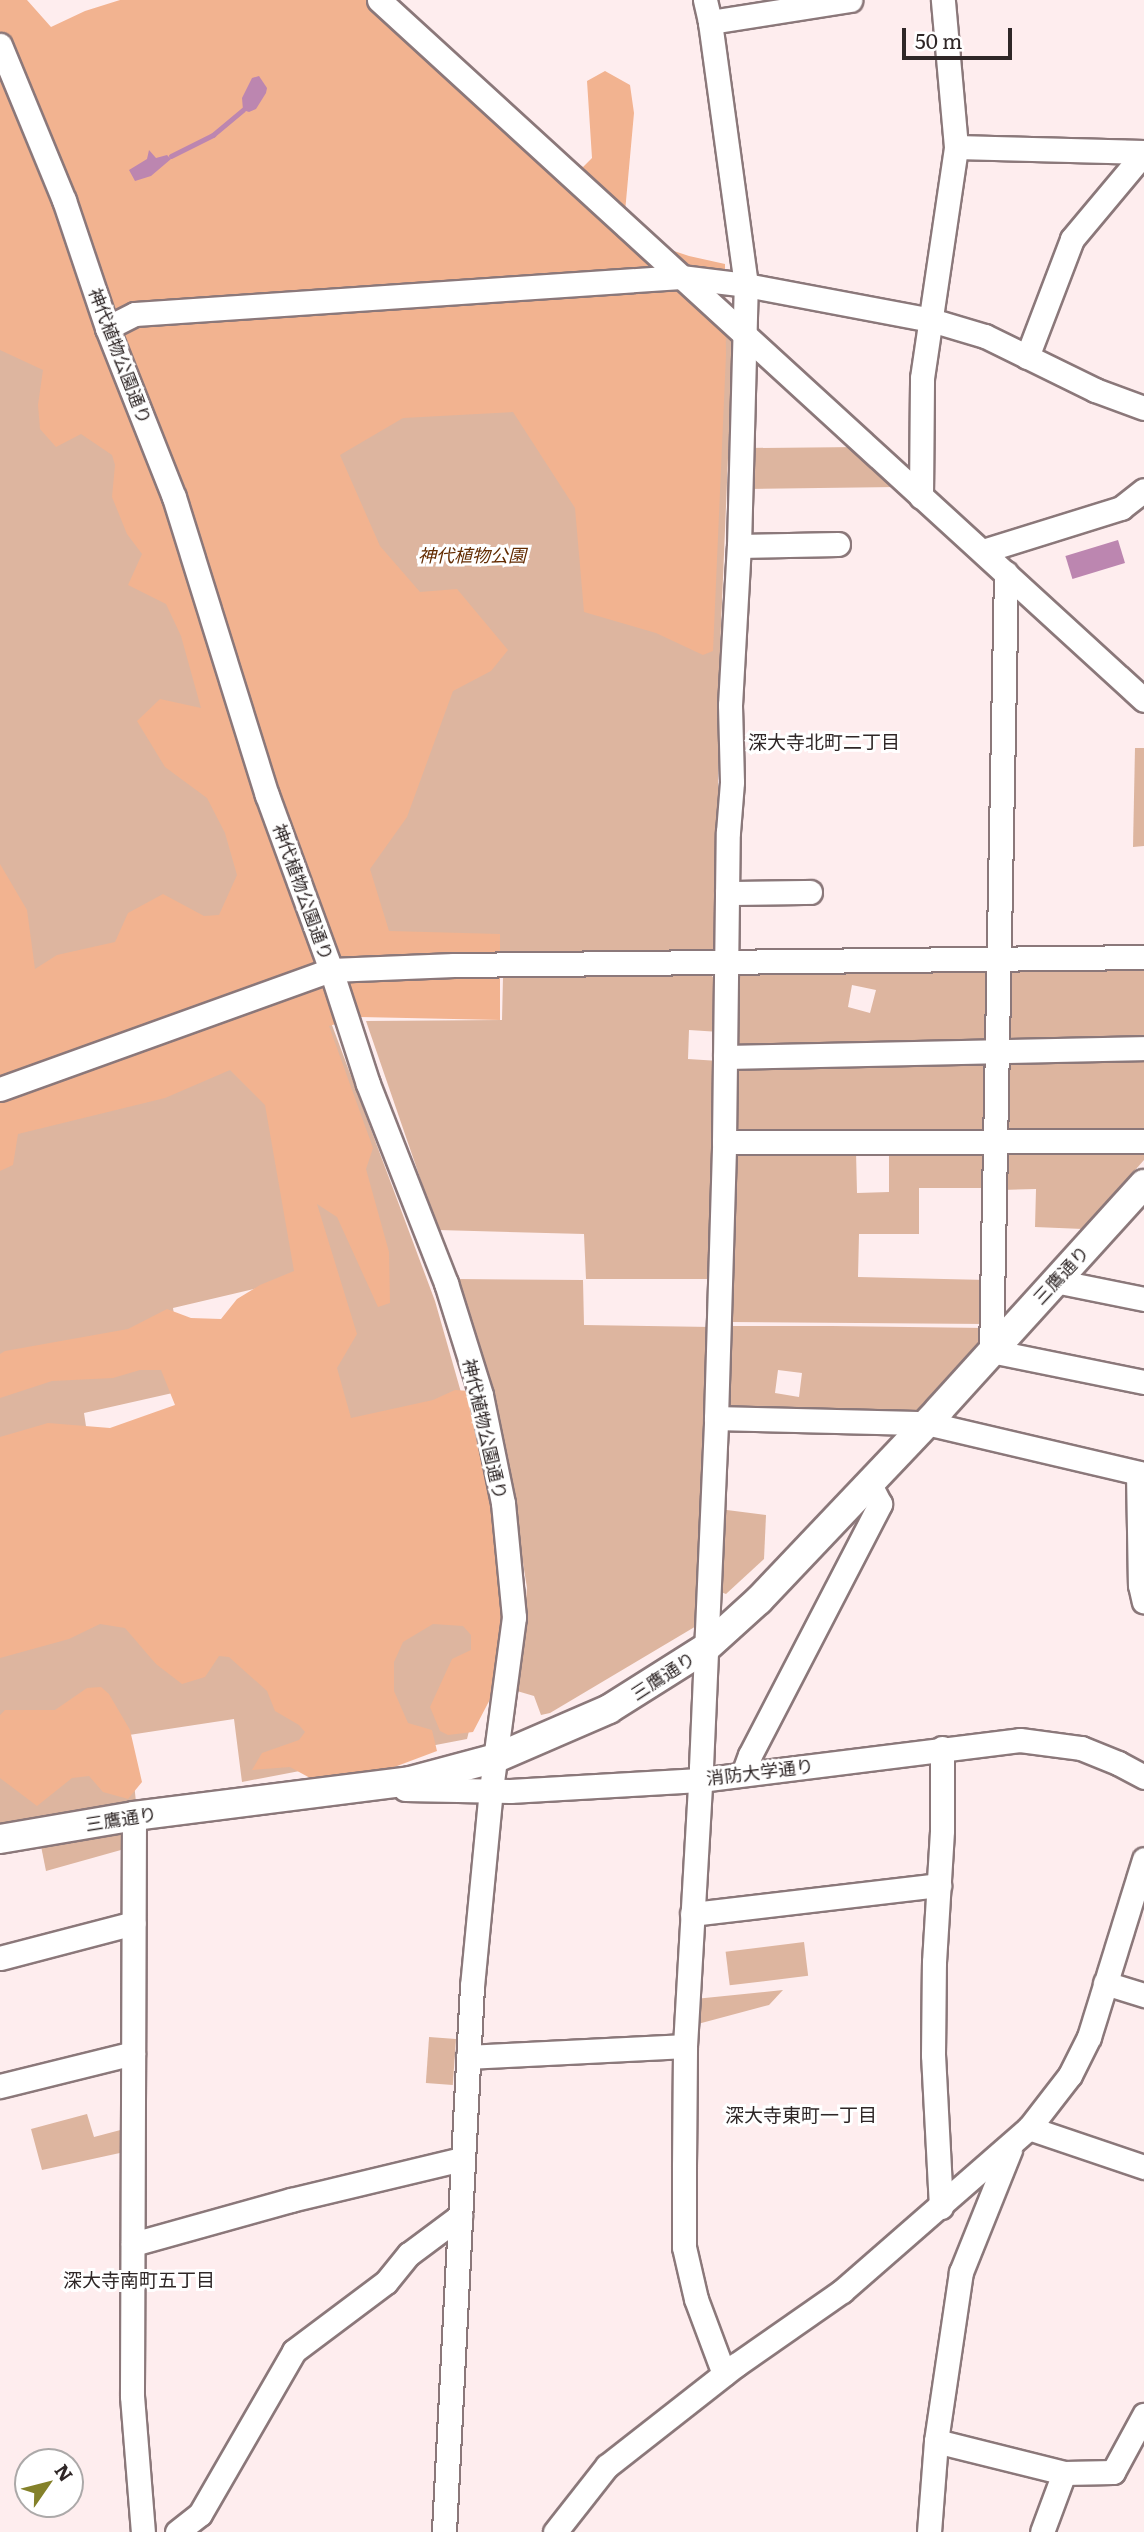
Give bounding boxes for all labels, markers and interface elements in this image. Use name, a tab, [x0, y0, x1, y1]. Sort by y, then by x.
scale bar	[906, 14, 1016, 58]
text: 50 m	[915, 24, 962, 55]
street label: 神代植物公園通り	[84, 285, 156, 427]
park label: 神代植物公園	[418, 544, 526, 566]
district label: 深大寺北町二丁目	[748, 731, 900, 753]
street label: 神代植物公園通り	[268, 821, 338, 963]
street label: 三鷹通り	[1029, 1241, 1093, 1309]
street label: 神代植物公園通り	[458, 1356, 512, 1502]
street label: 三鷹通り	[627, 1647, 699, 1705]
street label: 消防大学通り	[705, 1755, 815, 1789]
street label: 三鷹通り	[84, 1803, 158, 1835]
district label: 深大寺東町一丁目	[725, 2104, 877, 2126]
district label: 深大寺南町五丁目	[63, 2269, 215, 2291]
north arrow	[14, 2448, 84, 2518]
text: N	[49, 2458, 81, 2487]

